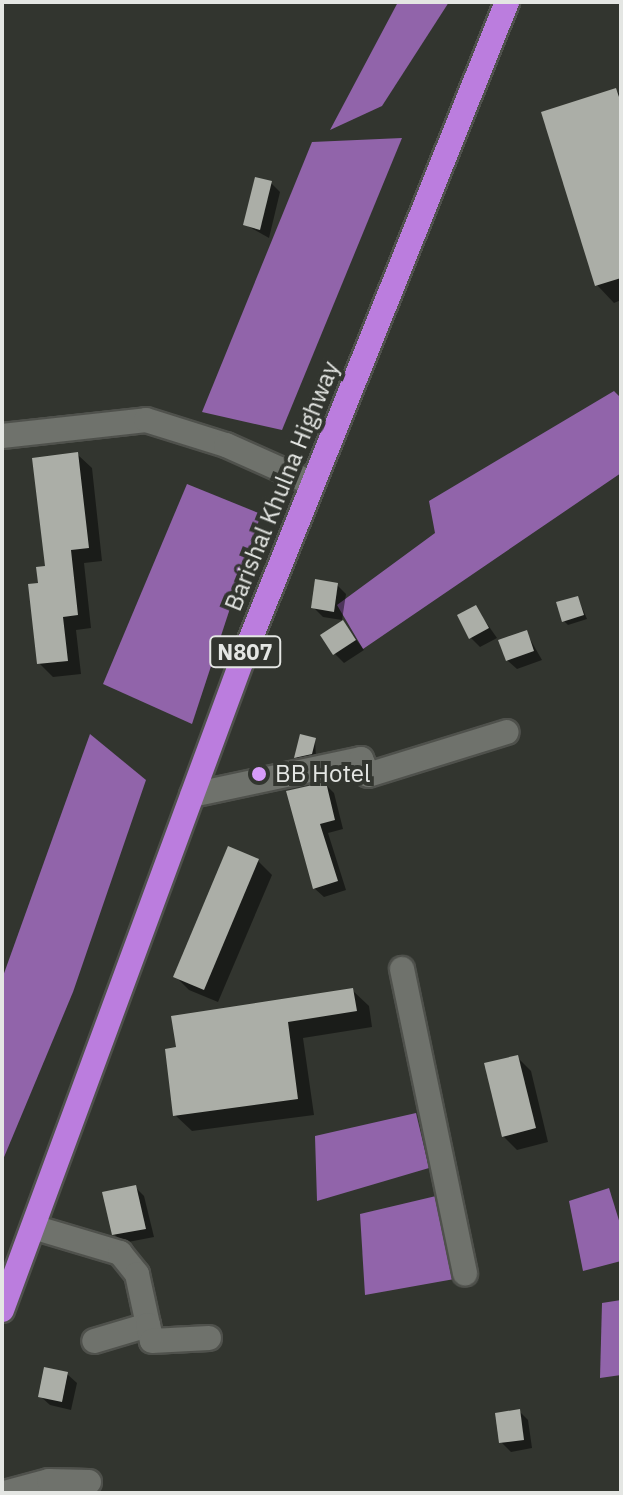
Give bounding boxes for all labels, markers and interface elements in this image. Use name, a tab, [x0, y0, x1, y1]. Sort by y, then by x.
street label: Barishal Khulna Highway	[219, 357, 345, 615]
road number: N807	[209, 634, 281, 670]
place label: BB Hotel	[275, 760, 370, 788]
marker: BB Hotel	[250, 765, 268, 783]

